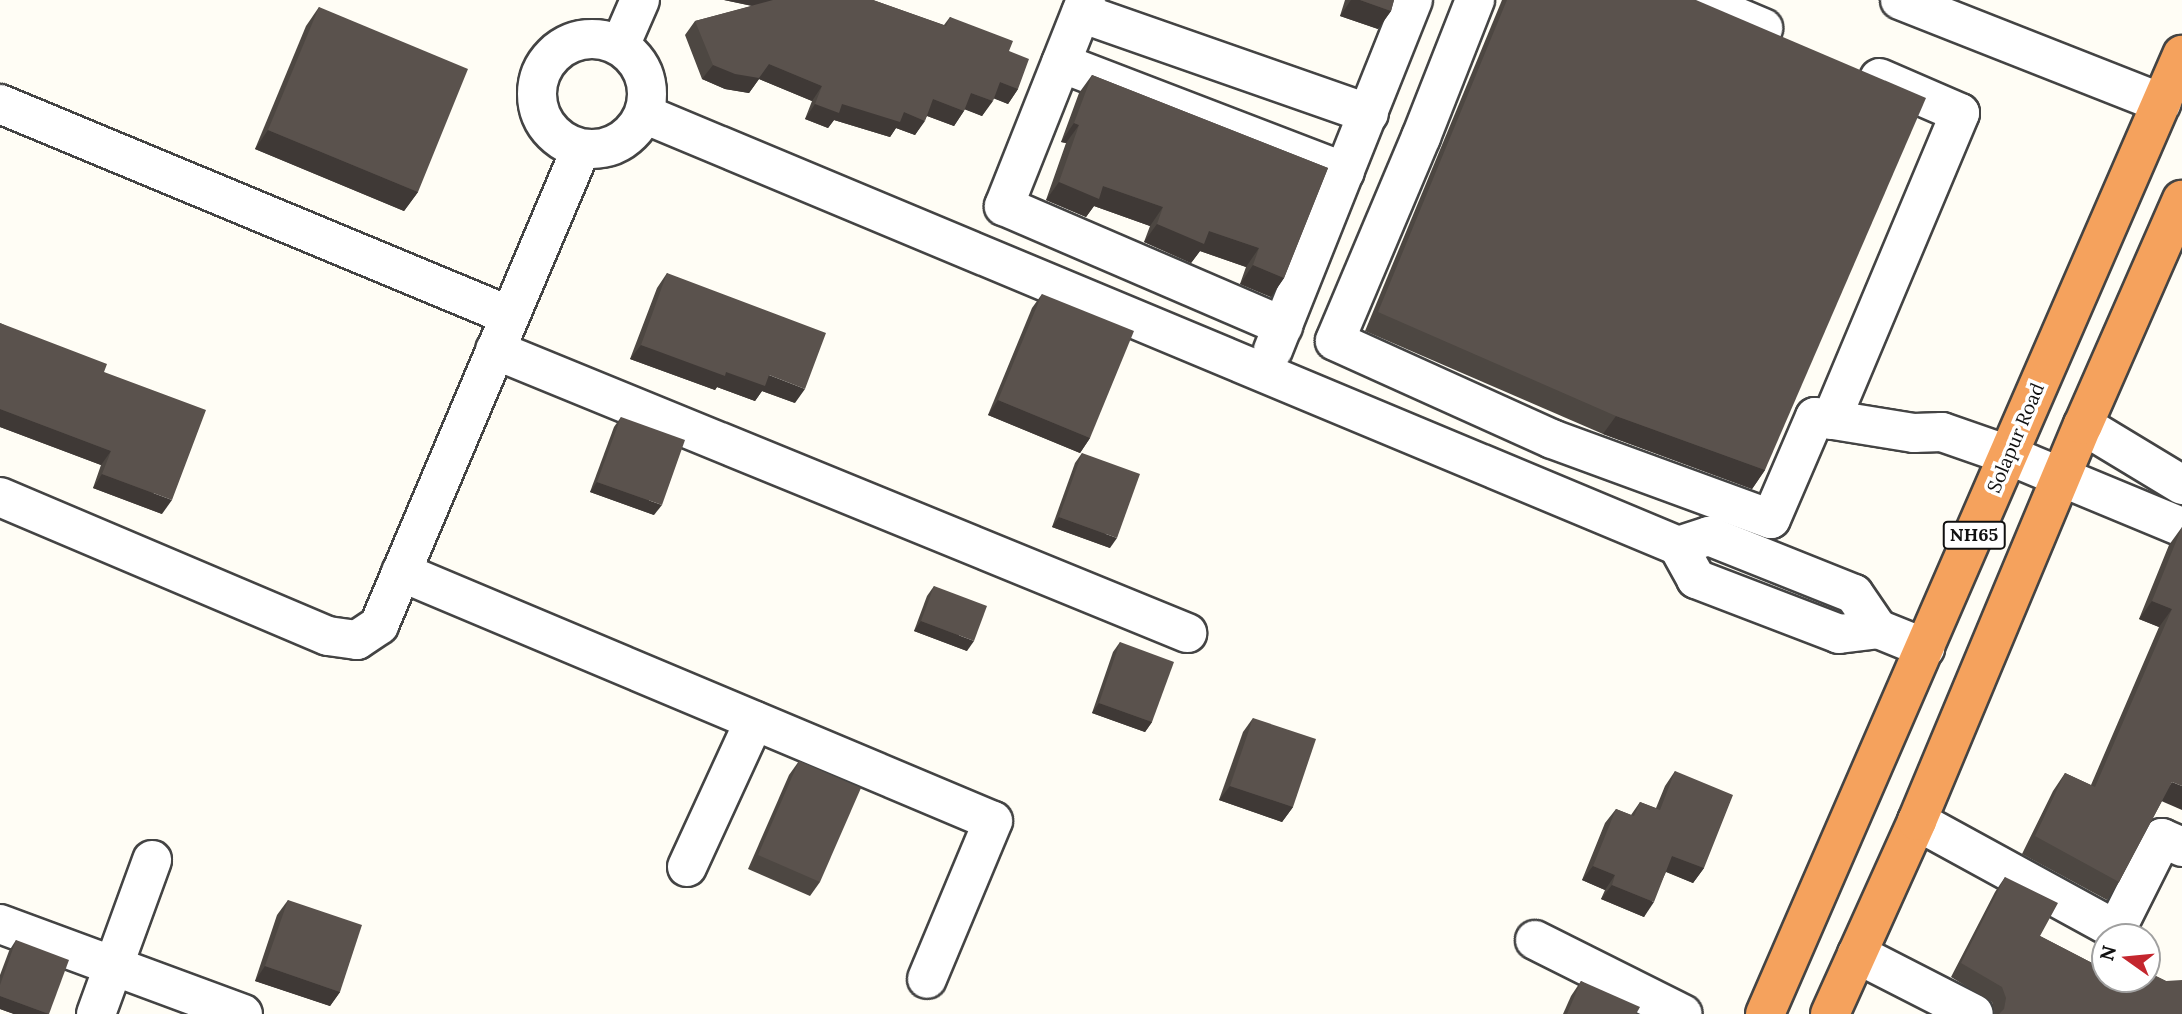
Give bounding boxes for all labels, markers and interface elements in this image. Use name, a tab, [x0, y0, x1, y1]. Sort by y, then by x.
street label: Solapur Road	[1983, 380, 2049, 496]
road number: NH65	[1942, 520, 2006, 550]
north arrow	[2091, 923, 2161, 993]
text: N	[2094, 943, 2121, 963]

